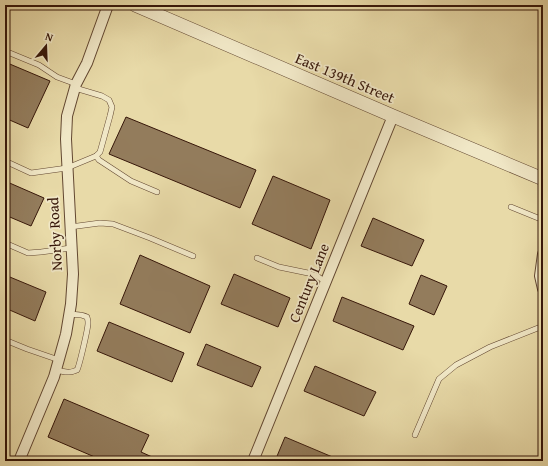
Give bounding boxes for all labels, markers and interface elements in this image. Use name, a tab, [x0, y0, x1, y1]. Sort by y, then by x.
north arrow	[26, 26, 66, 66]
text: N	[43, 28, 56, 46]
street label: East 139th Street	[292, 47, 399, 108]
street label: Norby Road	[42, 197, 67, 271]
street label: Century Lane	[283, 240, 334, 326]

